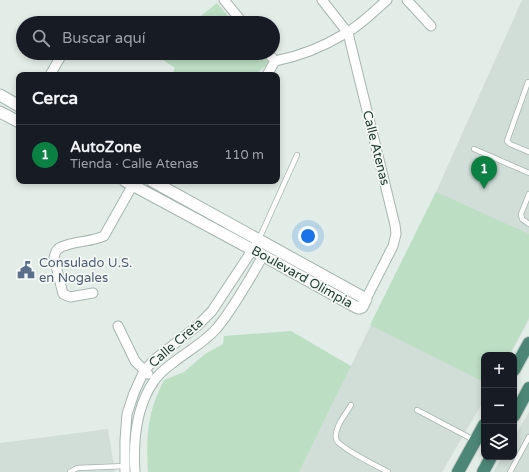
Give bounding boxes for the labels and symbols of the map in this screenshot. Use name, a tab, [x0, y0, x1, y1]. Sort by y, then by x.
street label: Calle Atenas	[359, 109, 393, 187]
pin: 1	[471, 156, 497, 189]
your location	[298, 226, 318, 246]
street label: Boulevard Olimpia	[249, 243, 355, 311]
place label: Consulado U.S. en Nogales	[39, 255, 132, 286]
public building icon: Consulado U.S. en Nogales	[16, 260, 36, 280]
street label: Calle Creta	[145, 315, 207, 371]

